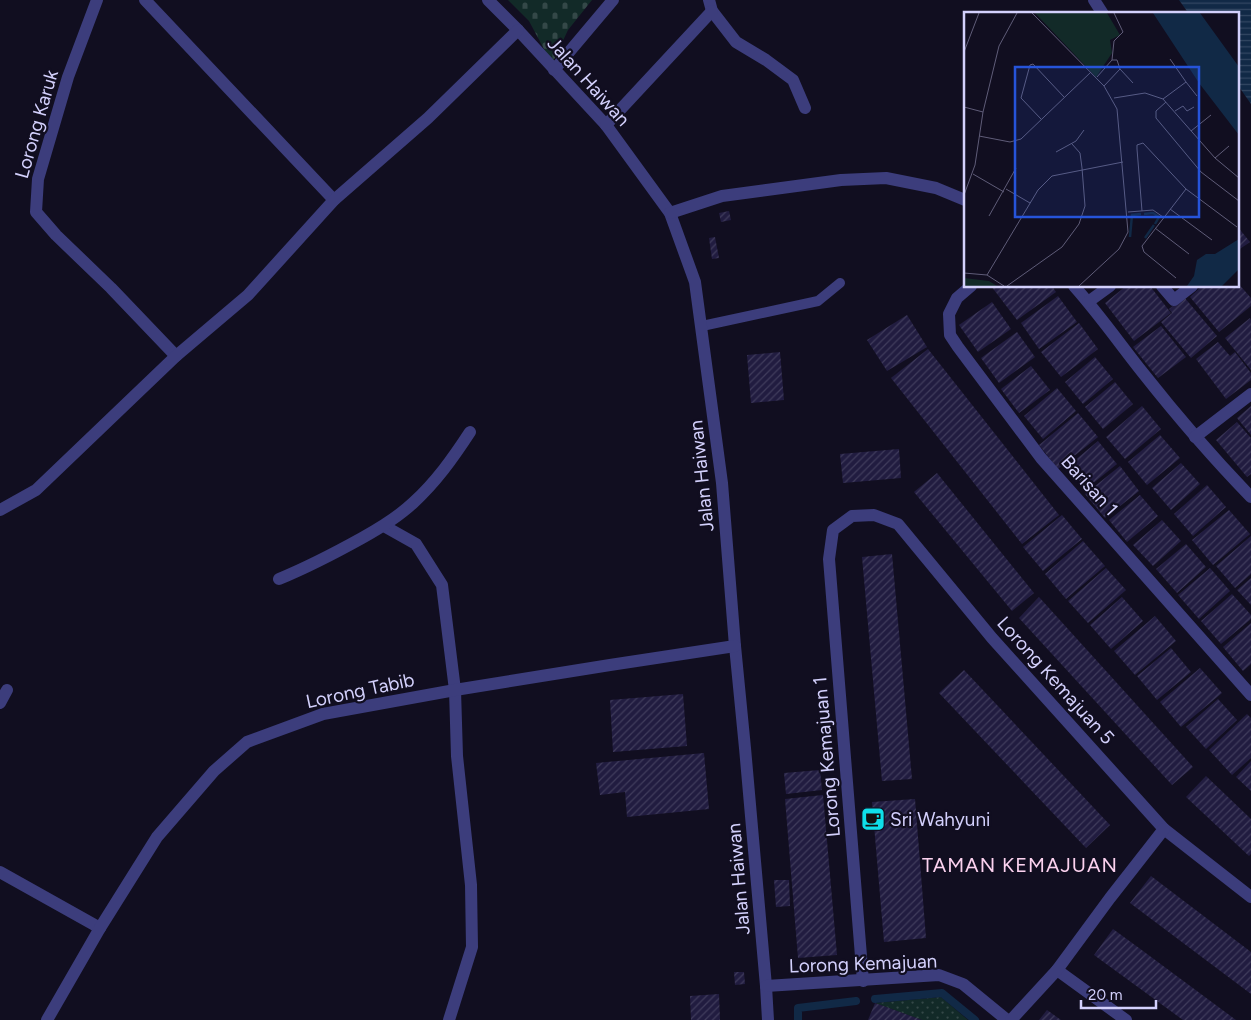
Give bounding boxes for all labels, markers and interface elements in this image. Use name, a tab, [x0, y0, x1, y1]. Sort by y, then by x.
inset map	[964, 12, 1238, 288]
street label: Jalan Haiwan	[543, 32, 635, 131]
street label: Lorong Karuk	[10, 66, 63, 181]
street label: Jalan Haiwan	[684, 419, 719, 533]
street label: Barisan 1	[1056, 450, 1123, 520]
street label: Lorong Kemajuan 5	[992, 612, 1119, 749]
street label: Lorong Tabib	[304, 668, 417, 713]
street label: Lorong Kemajuan 1	[808, 676, 845, 838]
cafe icon: Sri Wahyuni	[860, 806, 886, 832]
place label: Sri Wahyuni	[890, 808, 990, 831]
street label: Jalan Haiwan	[722, 822, 755, 936]
district label: TAMAN KEMAJUAN	[922, 853, 1118, 877]
street label: Lorong Kemajuan	[788, 949, 938, 978]
scale bar	[1081, 978, 1156, 1010]
text: 20 m	[1088, 986, 1122, 1004]

